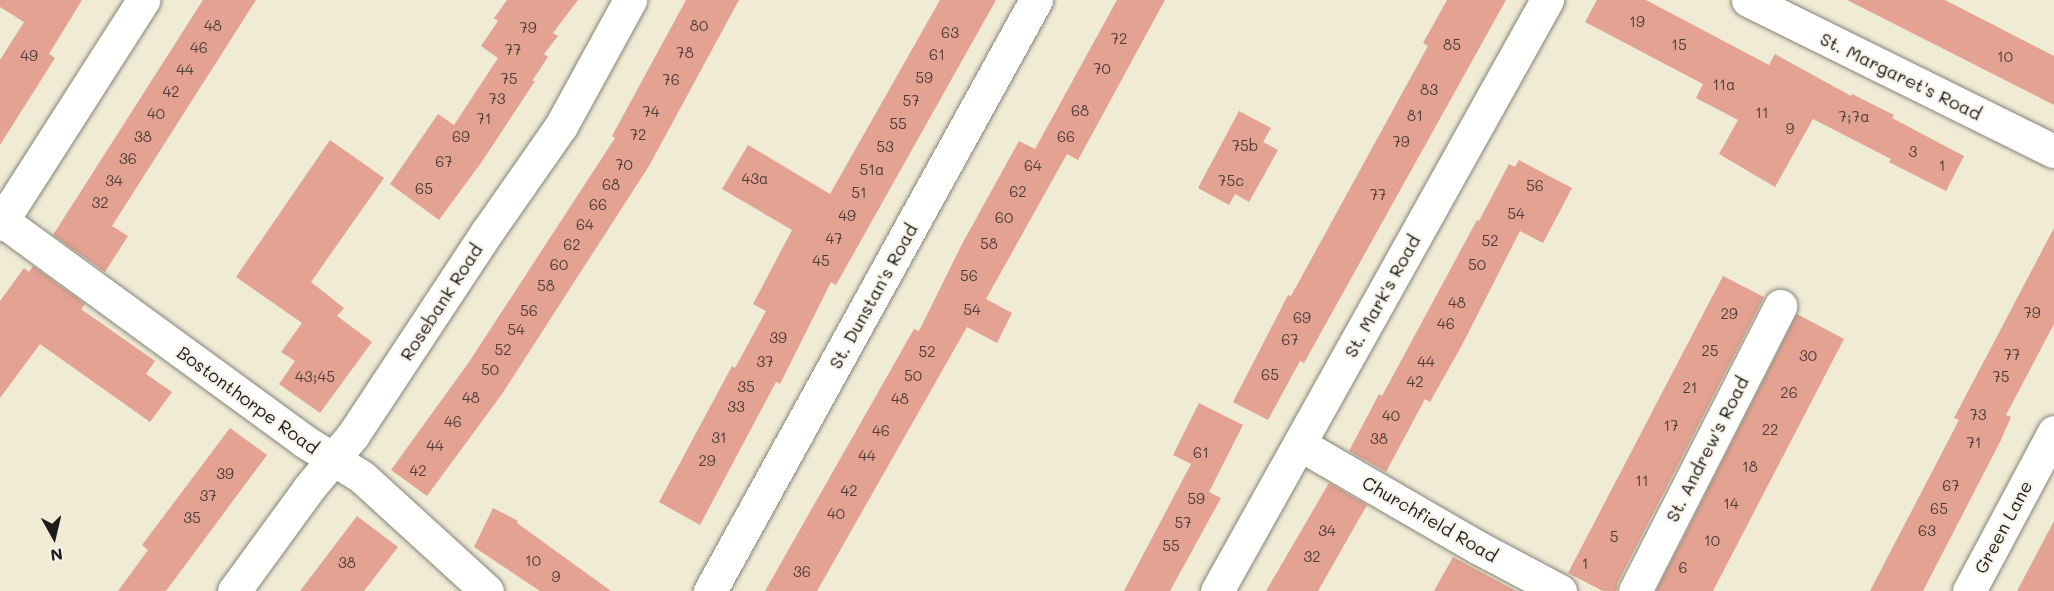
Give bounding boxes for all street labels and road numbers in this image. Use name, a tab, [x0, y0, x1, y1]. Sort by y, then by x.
street label: St. Margaret's Road	[1817, 28, 1985, 124]
street label: St. Dunstan's Road	[824, 220, 922, 372]
street label: St. Mark's Road	[1339, 231, 1425, 361]
street label: Rosebank Road	[395, 240, 487, 364]
street label: Bostonthorpe Road	[173, 341, 323, 459]
street label: St. Andrew's Road	[1661, 373, 1753, 525]
street label: Churchfield Road	[1358, 471, 1502, 567]
street label: Green Lane	[1969, 477, 2037, 577]

